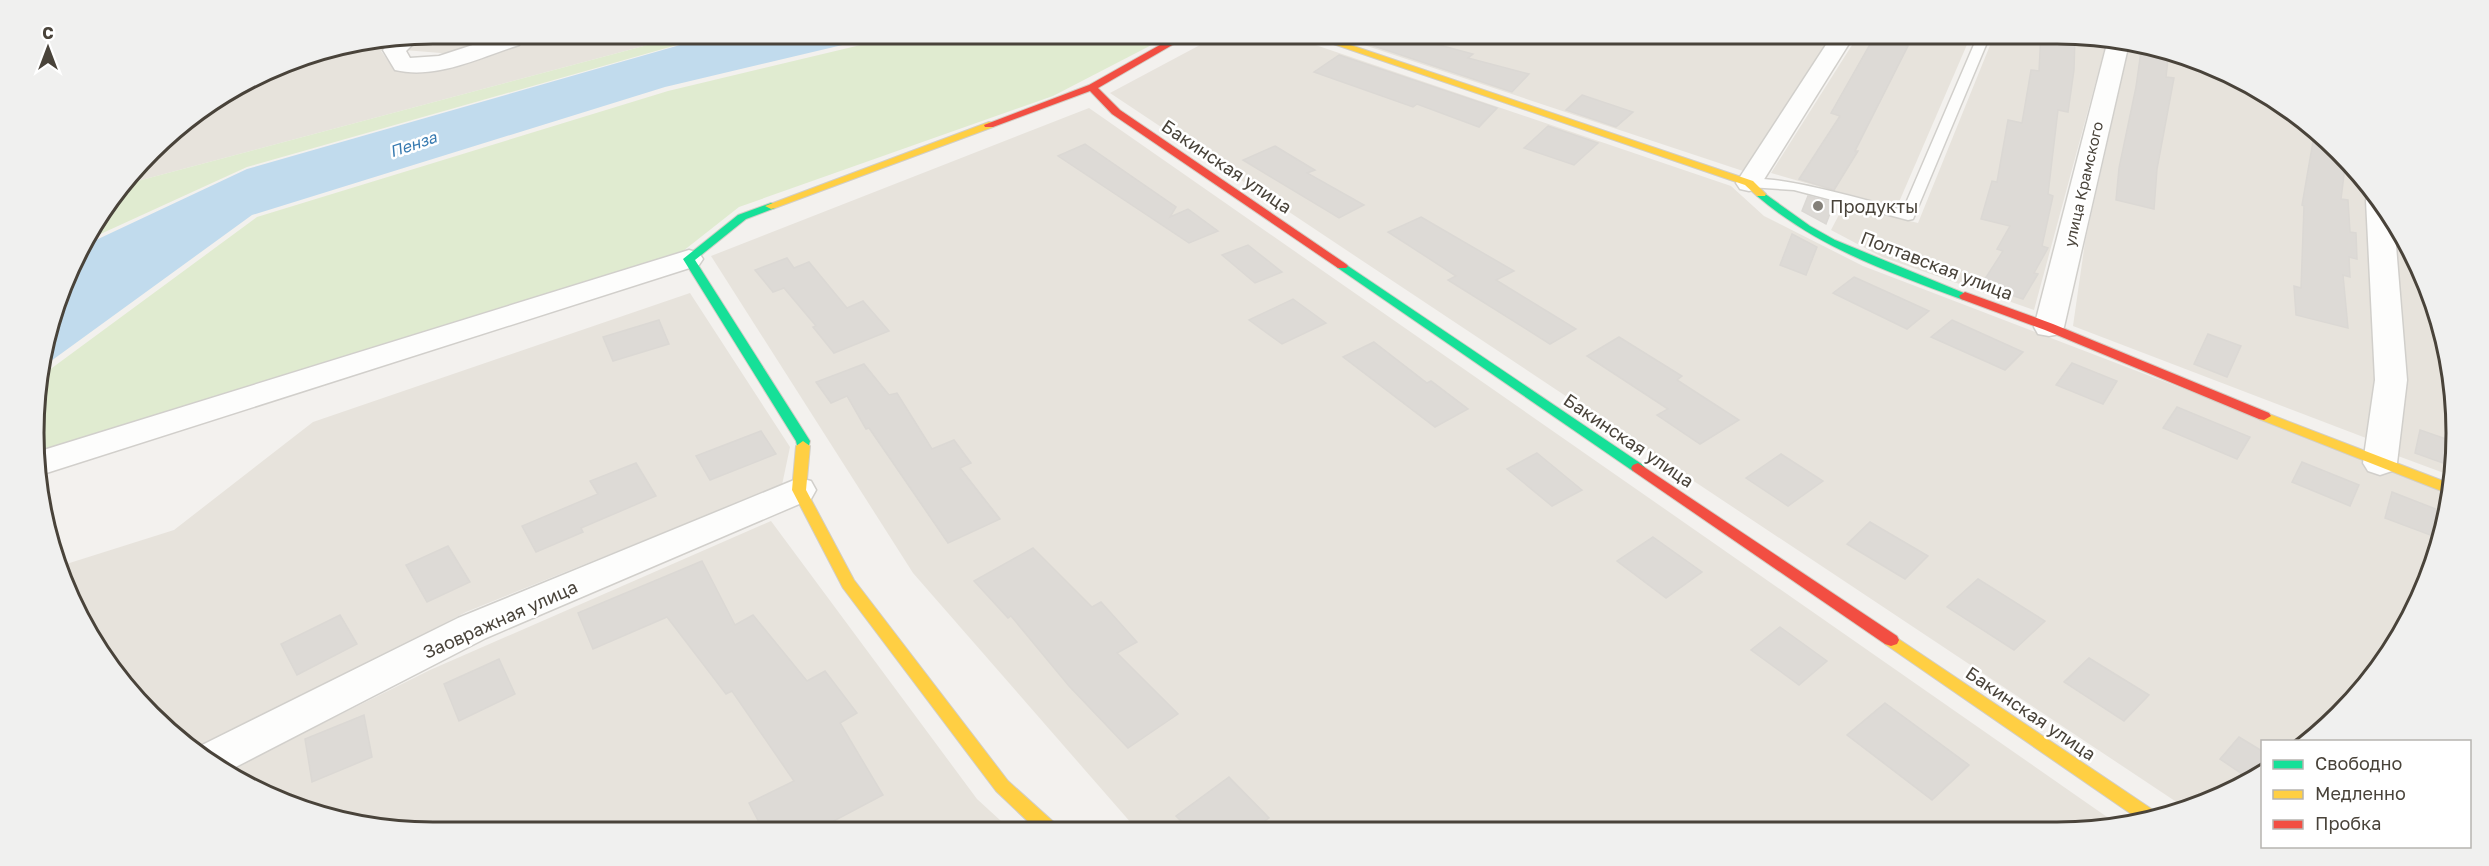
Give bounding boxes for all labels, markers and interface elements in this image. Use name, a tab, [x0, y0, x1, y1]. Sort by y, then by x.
north arrow	[18, 18, 78, 78]
text: С	[42, 23, 54, 43]
street label: Бакинская улица	[1158, 114, 1296, 218]
street label: улица Крамского	[2060, 120, 2106, 248]
water label: Пенза	[387, 126, 440, 161]
place label: Продукты	[1830, 195, 1918, 217]
marker: Продукты	[1811, 199, 1825, 213]
street label: Полтавская улица	[1858, 226, 2016, 304]
street label: Бакинская улица	[1560, 388, 1698, 492]
street label: Заовражная улица	[419, 575, 581, 663]
street label: Бакинская улица	[1962, 661, 2100, 765]
legend	[2261, 740, 2471, 848]
text: Свободно	[2315, 752, 2402, 774]
text: Медленно	[2315, 782, 2406, 804]
text: Пробка	[2315, 812, 2381, 834]

